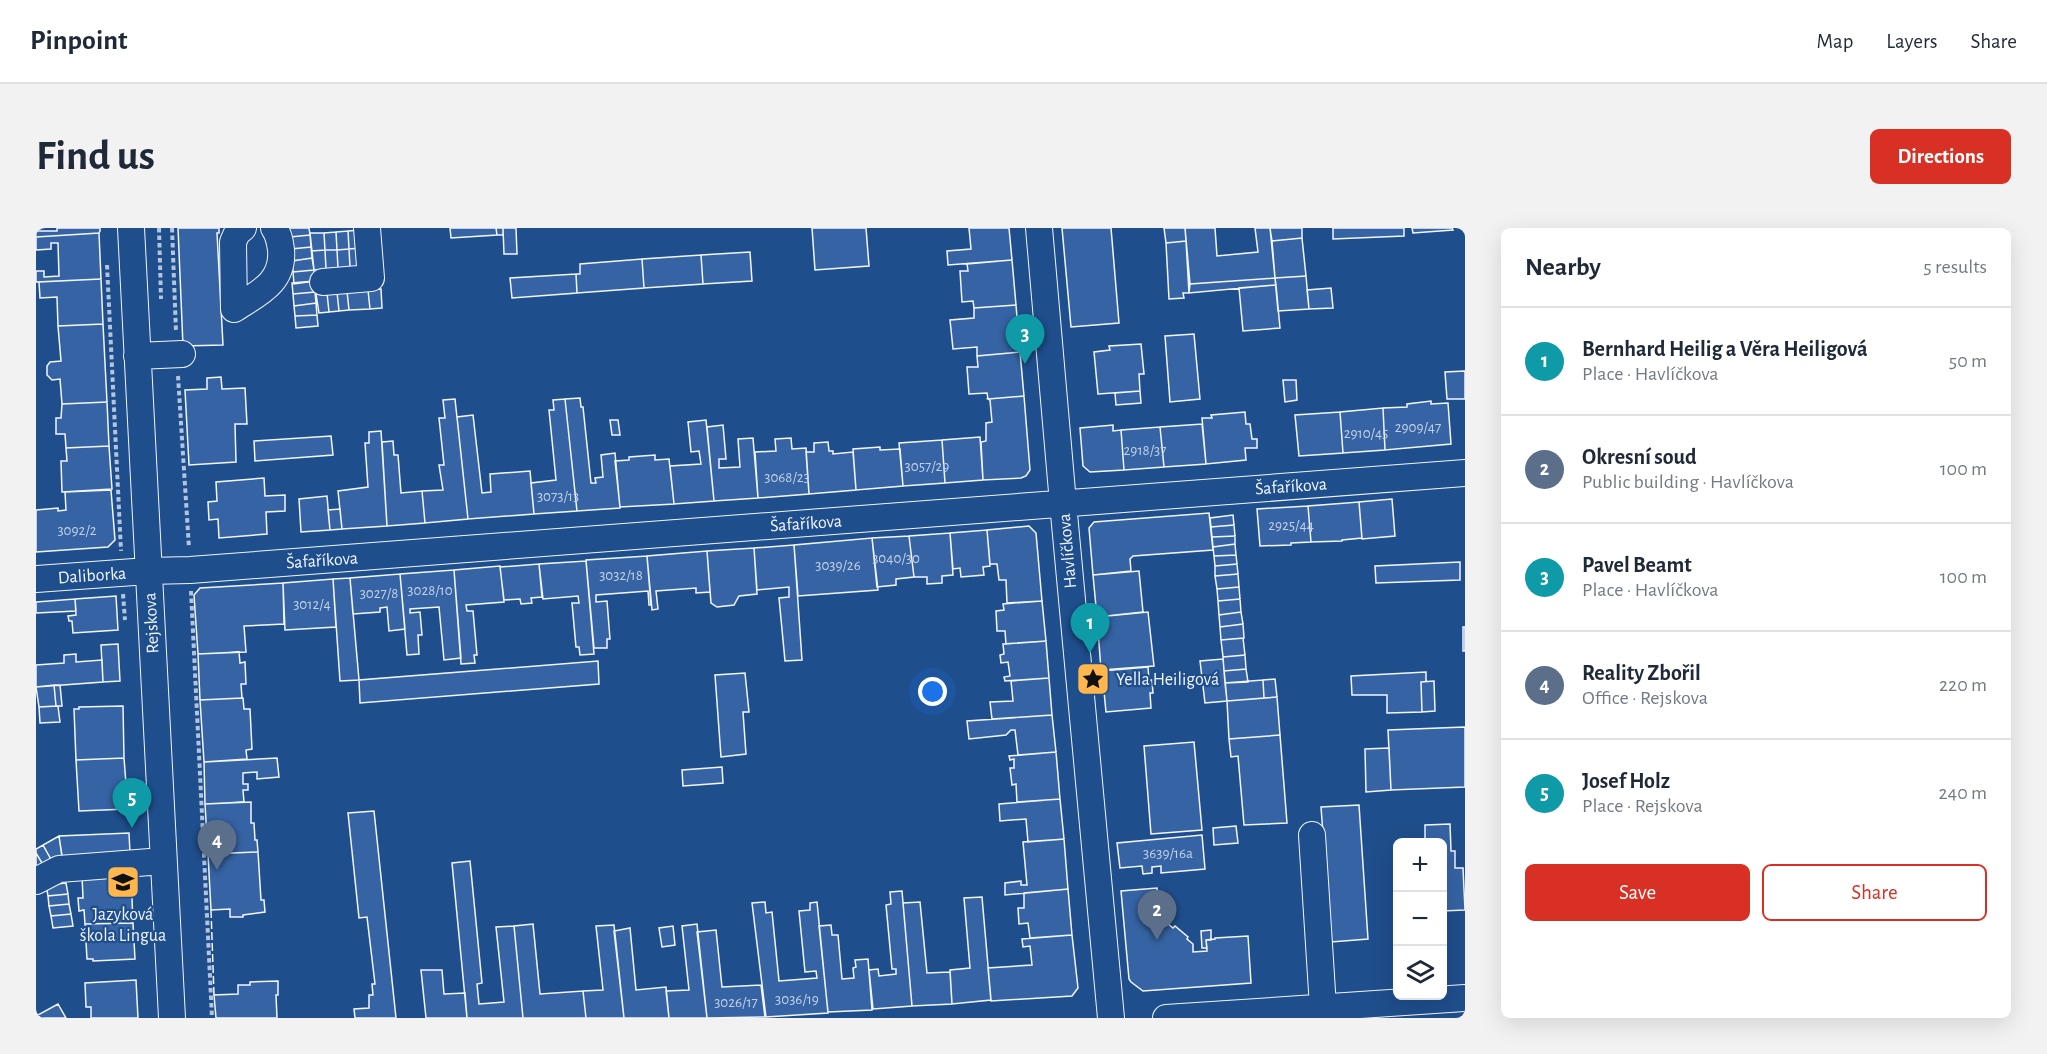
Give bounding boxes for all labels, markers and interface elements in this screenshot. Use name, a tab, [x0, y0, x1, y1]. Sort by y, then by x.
text: Pinpoint	[30, 27, 128, 55]
text: Map	[1817, 31, 1853, 52]
text: Layers	[1886, 31, 1937, 52]
text: Share	[1970, 31, 2017, 52]
button: Directions	[1870, 129, 2011, 184]
text: Find us	[36, 135, 155, 177]
text: Nearby	[1525, 254, 1601, 280]
text: 5 results	[1923, 257, 1987, 277]
pin: 3	[1006, 314, 1044, 364]
text: Bernhard Heilig a Věra Heiligová	[1582, 338, 1868, 360]
text: 1	[1541, 351, 1548, 371]
text: 50 m	[1949, 351, 1987, 371]
text: Place · Havlíčkova	[1582, 364, 1719, 384]
house number: 2909/47	[1395, 420, 1441, 435]
house number: 2910/45	[1344, 426, 1388, 441]
house number: 2918/37	[1124, 443, 1166, 458]
text: Okresní soud	[1582, 446, 1697, 468]
house number: 3057/29	[905, 459, 949, 474]
text: 2	[1540, 459, 1549, 479]
text: 100 m	[1940, 459, 1987, 479]
house number: 3068/23	[764, 470, 810, 485]
text: Public building · Havlíčkova	[1582, 472, 1794, 492]
street label: Šafaříkova	[1254, 473, 1328, 498]
house number: 3073/13	[537, 489, 579, 504]
street label: Šafaříkova	[769, 510, 843, 535]
street label: Havlíčkova	[1056, 513, 1080, 589]
house number: 2925/44	[1268, 518, 1314, 533]
house number: 3092/2	[57, 523, 97, 538]
street label: Šafaříkova	[285, 547, 359, 572]
house number: 3040/30	[872, 551, 920, 566]
text: Pavel Beamt	[1582, 554, 1692, 576]
house number: 3039/26	[815, 558, 861, 573]
street label: Daliborka	[57, 565, 127, 587]
text: 3	[1540, 567, 1549, 587]
text: 100 m	[1940, 567, 1987, 587]
house number: 3032/18	[599, 568, 643, 583]
text: Place · Havlíčkova	[1582, 580, 1719, 600]
house number: 3028/10	[407, 583, 453, 598]
house number: 3027/8	[360, 586, 398, 601]
street label: Rejskova	[141, 592, 163, 654]
house number: 3012/4	[293, 597, 331, 612]
pin: 1	[1070, 604, 1110, 653]
place icon: Yella Heiligová	[1075, 661, 1111, 697]
text: Reality Zbořil	[1582, 662, 1701, 684]
place label: Yella Heiligová	[1116, 671, 1219, 689]
text: 4	[1539, 675, 1550, 695]
text: 220 m	[1939, 675, 1987, 695]
your location	[918, 677, 947, 706]
text: Office · Rejskova	[1582, 688, 1708, 708]
text: Josef Holz	[1582, 770, 1670, 792]
pin: 5	[112, 778, 152, 828]
text: 5	[1540, 783, 1549, 803]
text: 240 m	[1938, 783, 1987, 803]
text: Place · Rejskova	[1582, 796, 1703, 816]
pin: 4	[198, 820, 237, 870]
map controls	[1393, 838, 1447, 1000]
button: +	[1393, 838, 1447, 892]
house number: 3639/16a	[1143, 846, 1193, 861]
school or university icon: Jazyková škola Lingua	[105, 864, 141, 900]
button: Save	[1525, 864, 1750, 921]
button: Share	[1762, 864, 1987, 921]
pin: 2	[1138, 890, 1176, 940]
button: −	[1393, 892, 1447, 946]
place label: Jazyková škola Lingua	[80, 906, 166, 945]
button: layers	[1393, 946, 1447, 1000]
house number: 3036/19	[775, 992, 819, 1007]
house number: 3026/17	[714, 995, 758, 1010]

